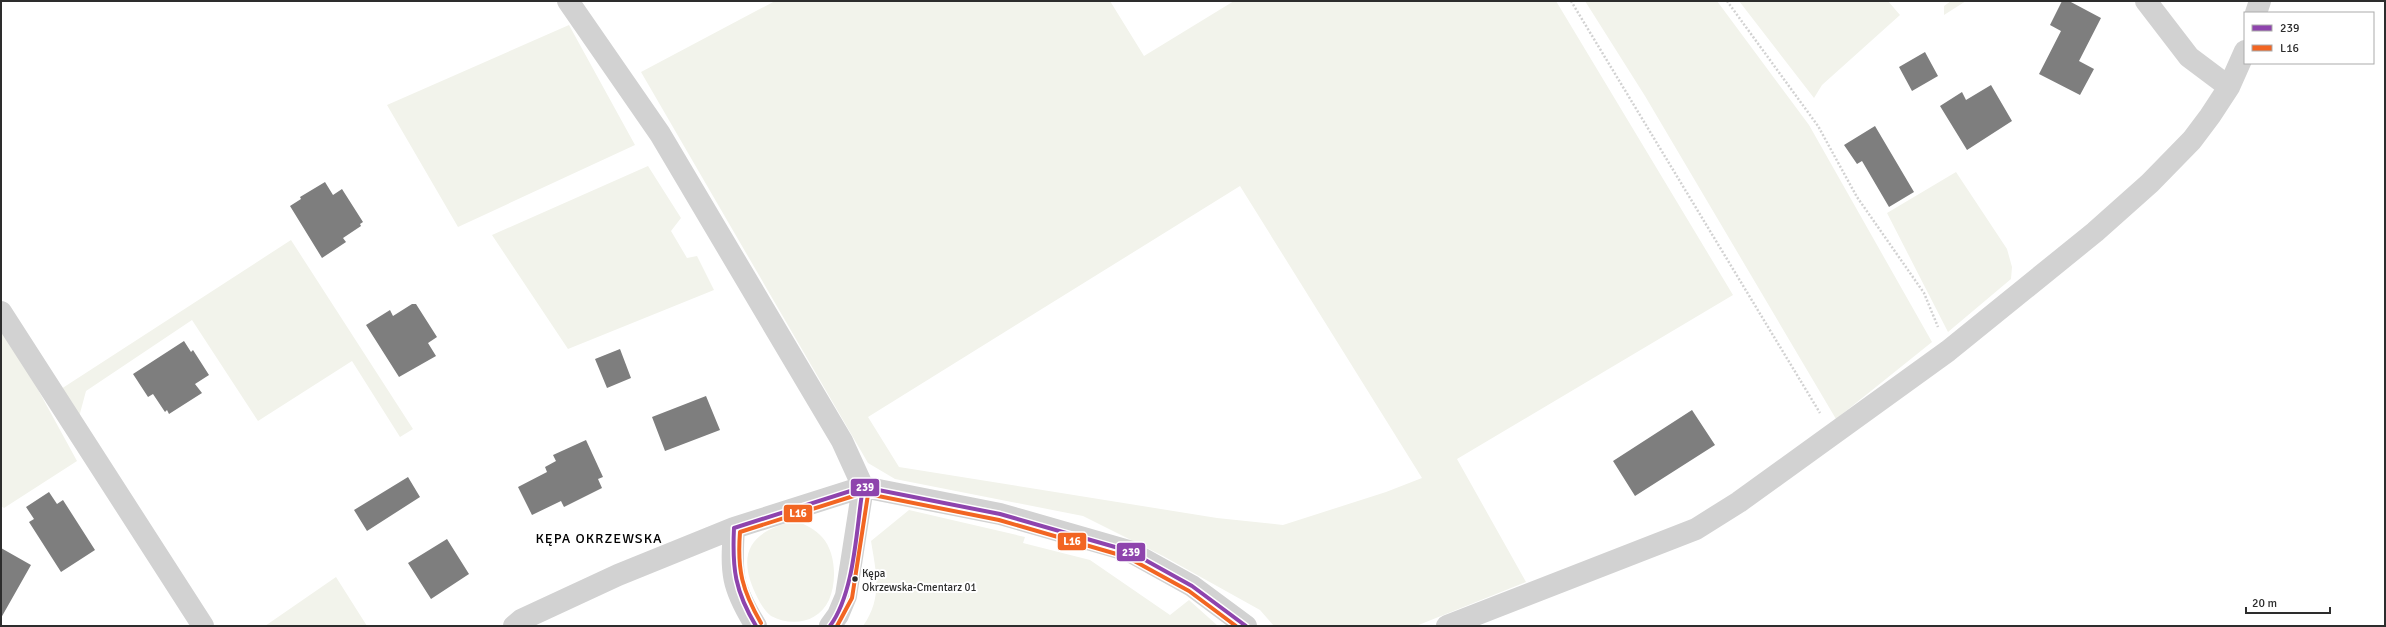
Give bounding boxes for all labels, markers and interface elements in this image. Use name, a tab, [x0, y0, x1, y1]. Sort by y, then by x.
legend	[2244, 12, 2374, 64]
text: 239	[2280, 21, 2299, 36]
text: L16	[2280, 41, 2299, 56]
line badge: 239	[850, 478, 880, 497]
text: 239	[856, 481, 874, 494]
line badge: L16	[783, 504, 813, 523]
text: L16	[789, 507, 807, 520]
district label: KĘPA OKRZEWSKA	[535, 530, 663, 547]
line badge: L16	[1057, 532, 1087, 551]
text: L16	[1063, 535, 1081, 548]
line badge: 239	[1116, 542, 1146, 562]
text: 239	[1122, 546, 1140, 559]
place label: Kępa Okrzewska-Cmentarz 01	[862, 567, 976, 594]
marker: Kępa Okrzewska-Cmentarz 01	[850, 574, 860, 584]
scale bar	[2246, 589, 2330, 615]
text: 20 m	[2252, 596, 2277, 611]

